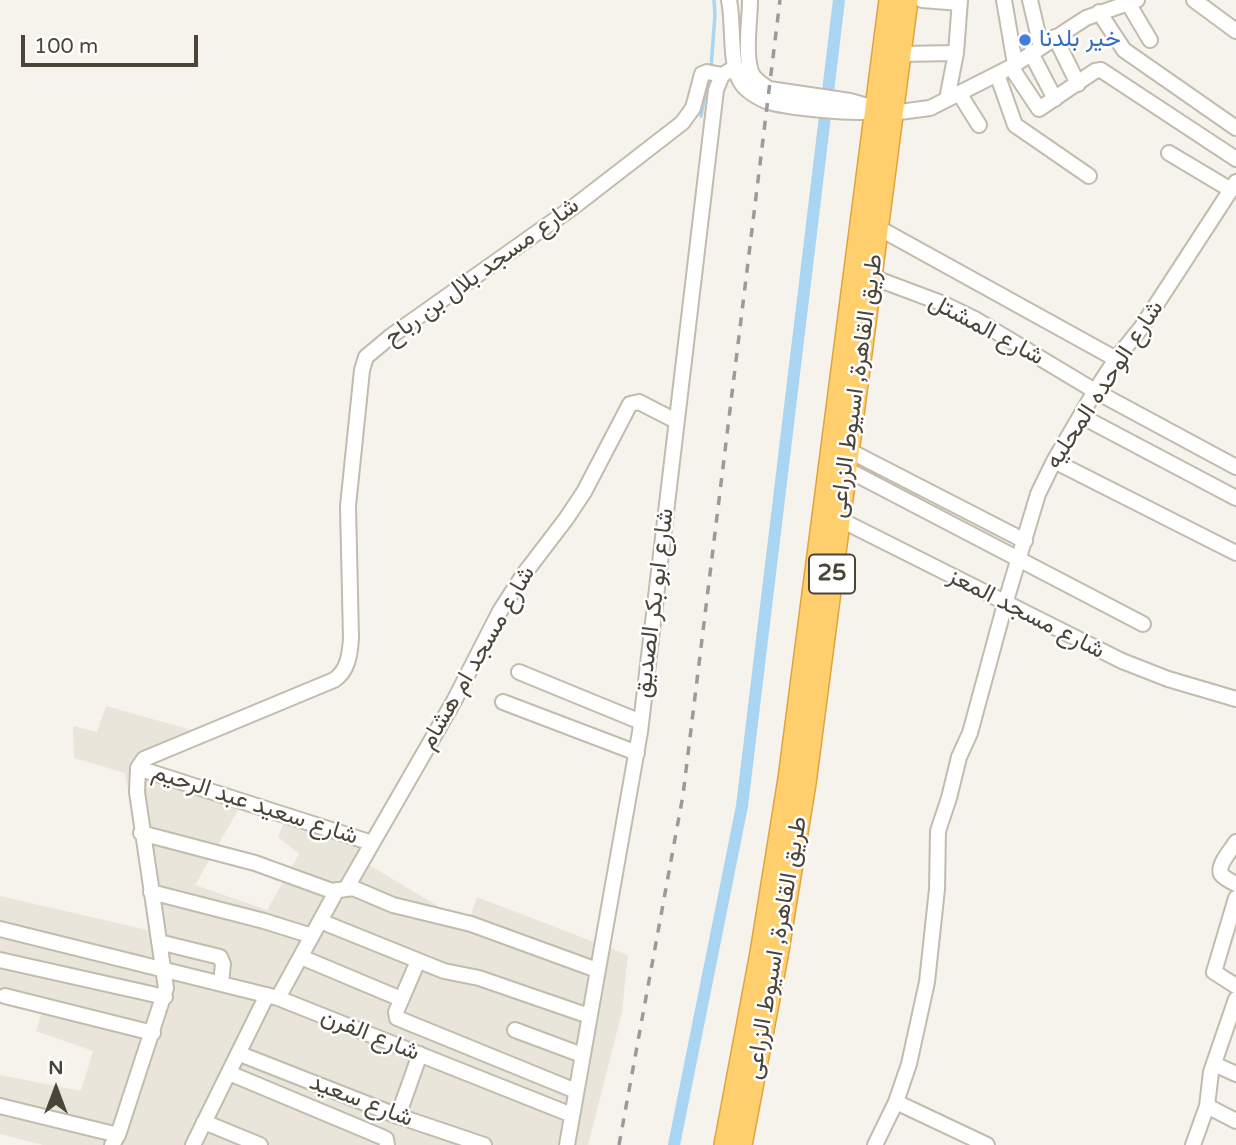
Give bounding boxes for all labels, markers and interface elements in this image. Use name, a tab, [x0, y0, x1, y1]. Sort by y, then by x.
scale bar	[24, 21, 201, 65]
place label: خير بلدنا	[1039, 26, 1121, 54]
marker: خير بلدنا	[1017, 32, 1033, 48]
text: 100 m	[34, 34, 98, 59]
street label: شارع مسجد بلال بن رباح	[379, 192, 585, 352]
street label: طريق القاهرة, اسيوط الزراعى	[824, 252, 890, 520]
street label: شارع المشتل	[923, 288, 1049, 372]
street label: شارع الوحده المحليه	[1040, 295, 1170, 475]
street label: شارع ابو بكر الصديق	[629, 507, 681, 699]
road number: 25	[809, 554, 855, 594]
street label: شارع مسجد ام هشام	[414, 561, 542, 755]
street label: شارع مسجد المعز	[943, 562, 1109, 666]
street label: شارع سعيد عبد الرحيم	[149, 758, 361, 852]
street label: طريق القاهرة, اسيوط الزراعى	[740, 814, 814, 1082]
street label: شارع الفرن	[317, 1002, 423, 1068]
north arrow	[21, 1054, 91, 1124]
text: N	[48, 1057, 64, 1079]
street label: شارع سعيد	[305, 1068, 417, 1134]

